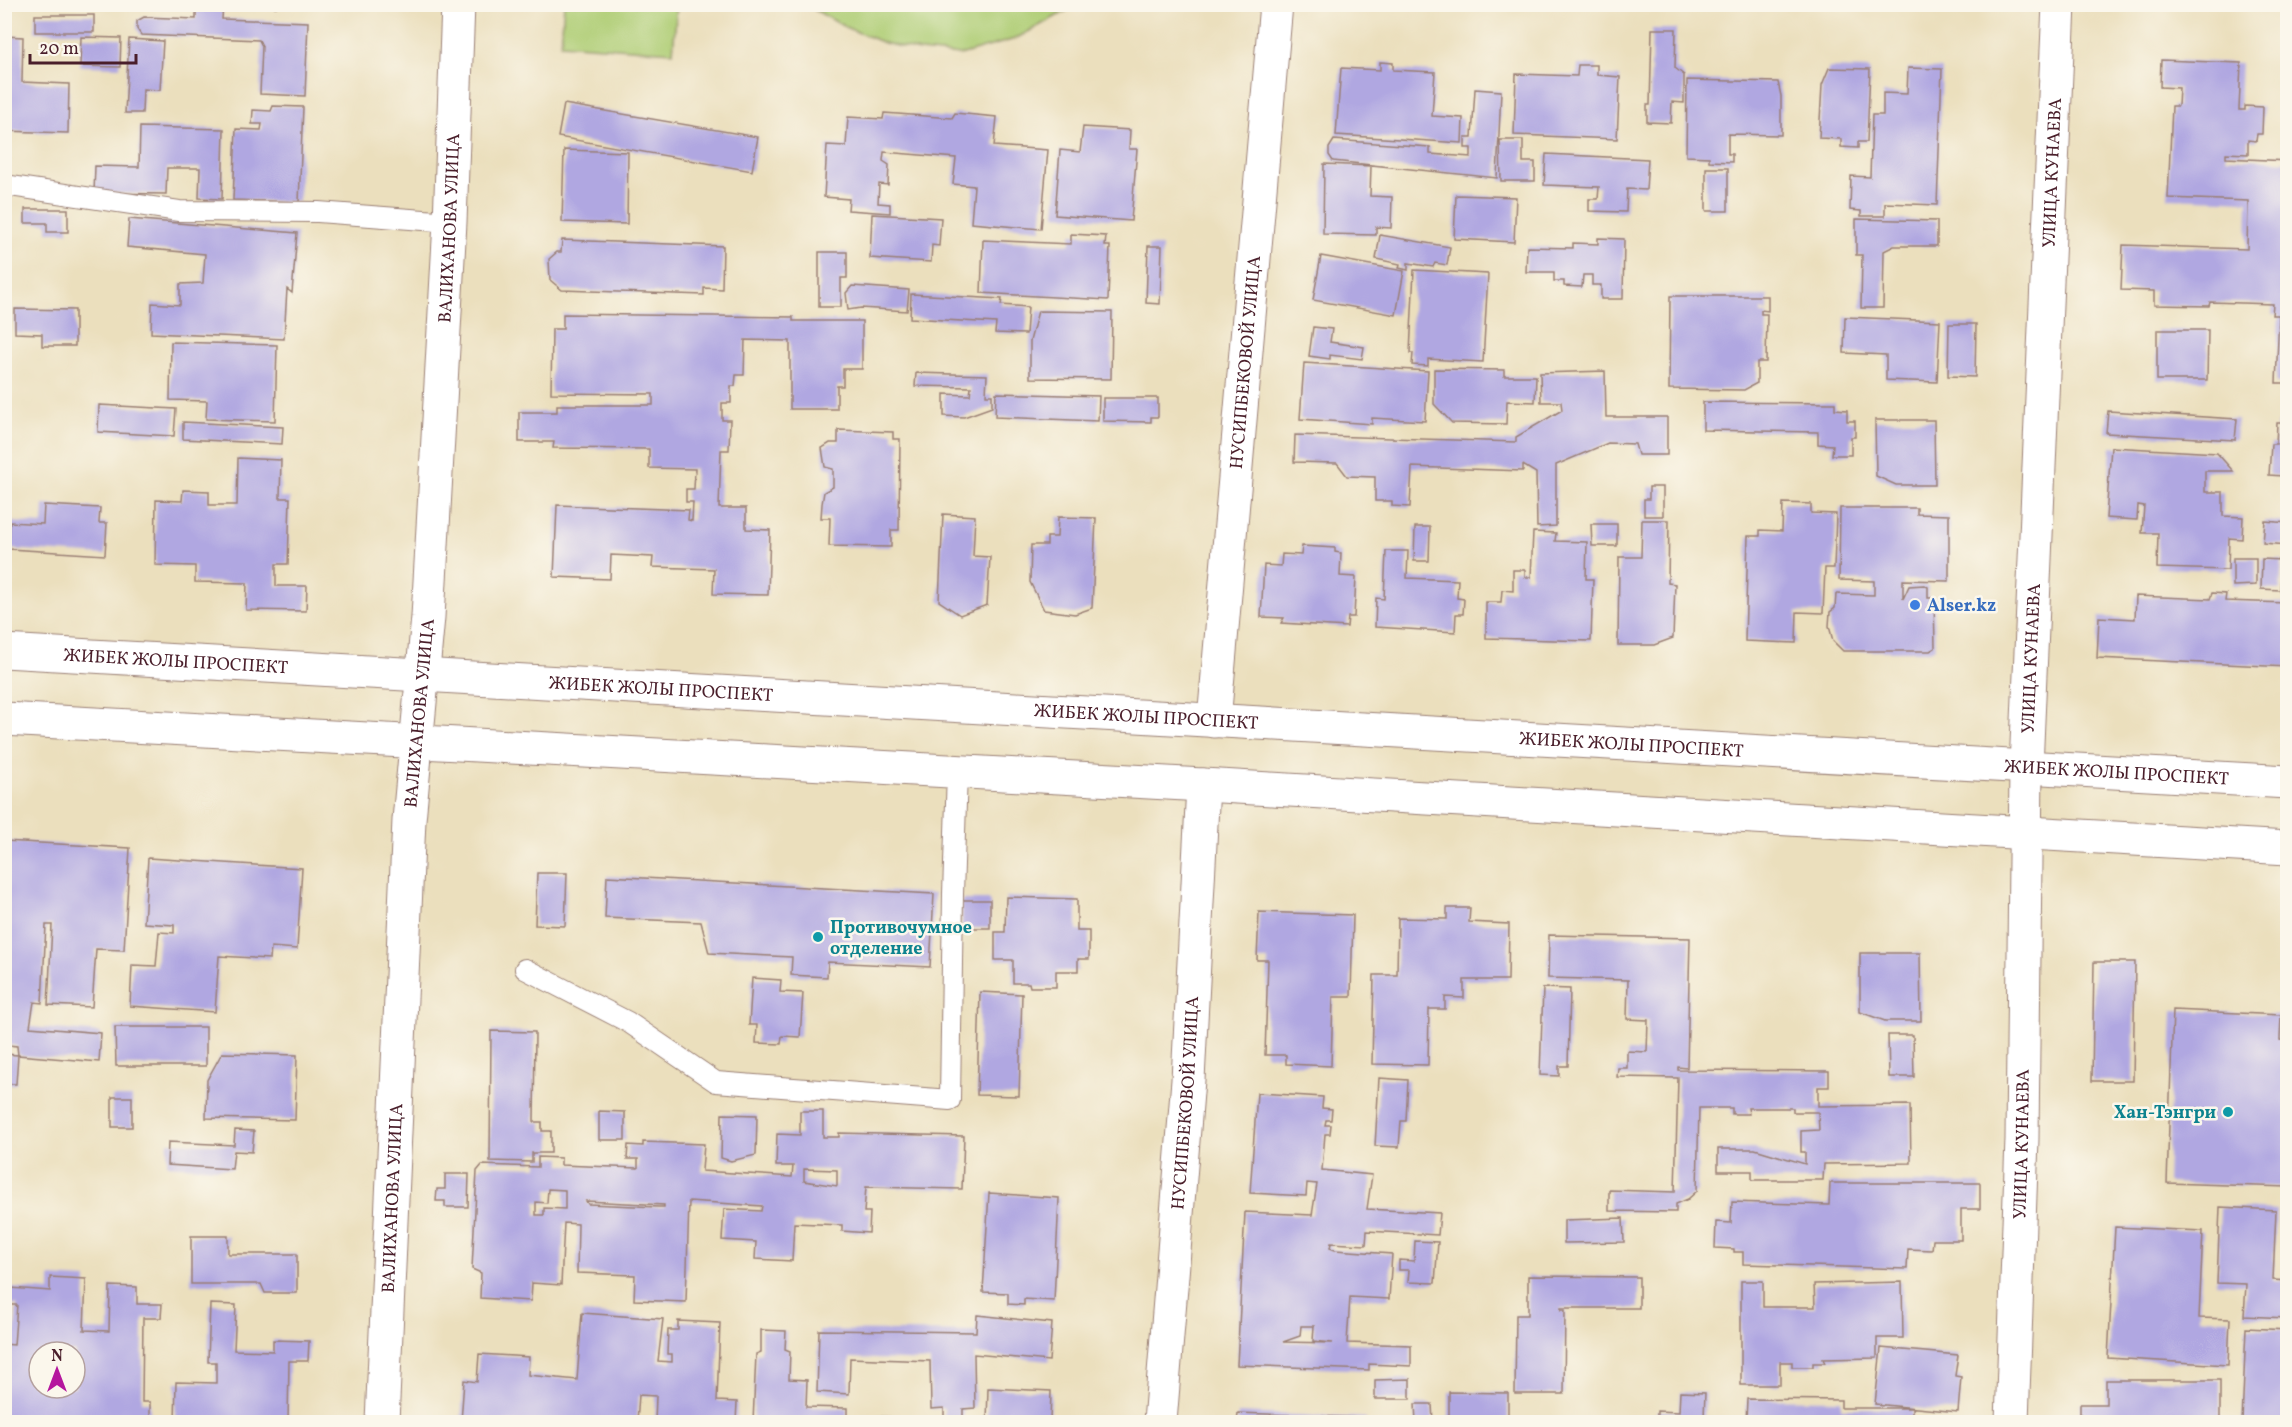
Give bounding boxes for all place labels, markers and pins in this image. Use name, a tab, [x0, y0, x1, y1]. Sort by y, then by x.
place label: Alser.kz	[1927, 594, 1996, 619]
marker: Alser.kz	[1908, 598, 1922, 612]
place label: Противочумное отделение	[830, 916, 972, 962]
marker: Противочумное отделение	[811, 930, 825, 944]
place label: Хан-Тэнгри	[2114, 1101, 2216, 1126]
marker: Хан-Тэнгри	[2221, 1105, 2235, 1119]

